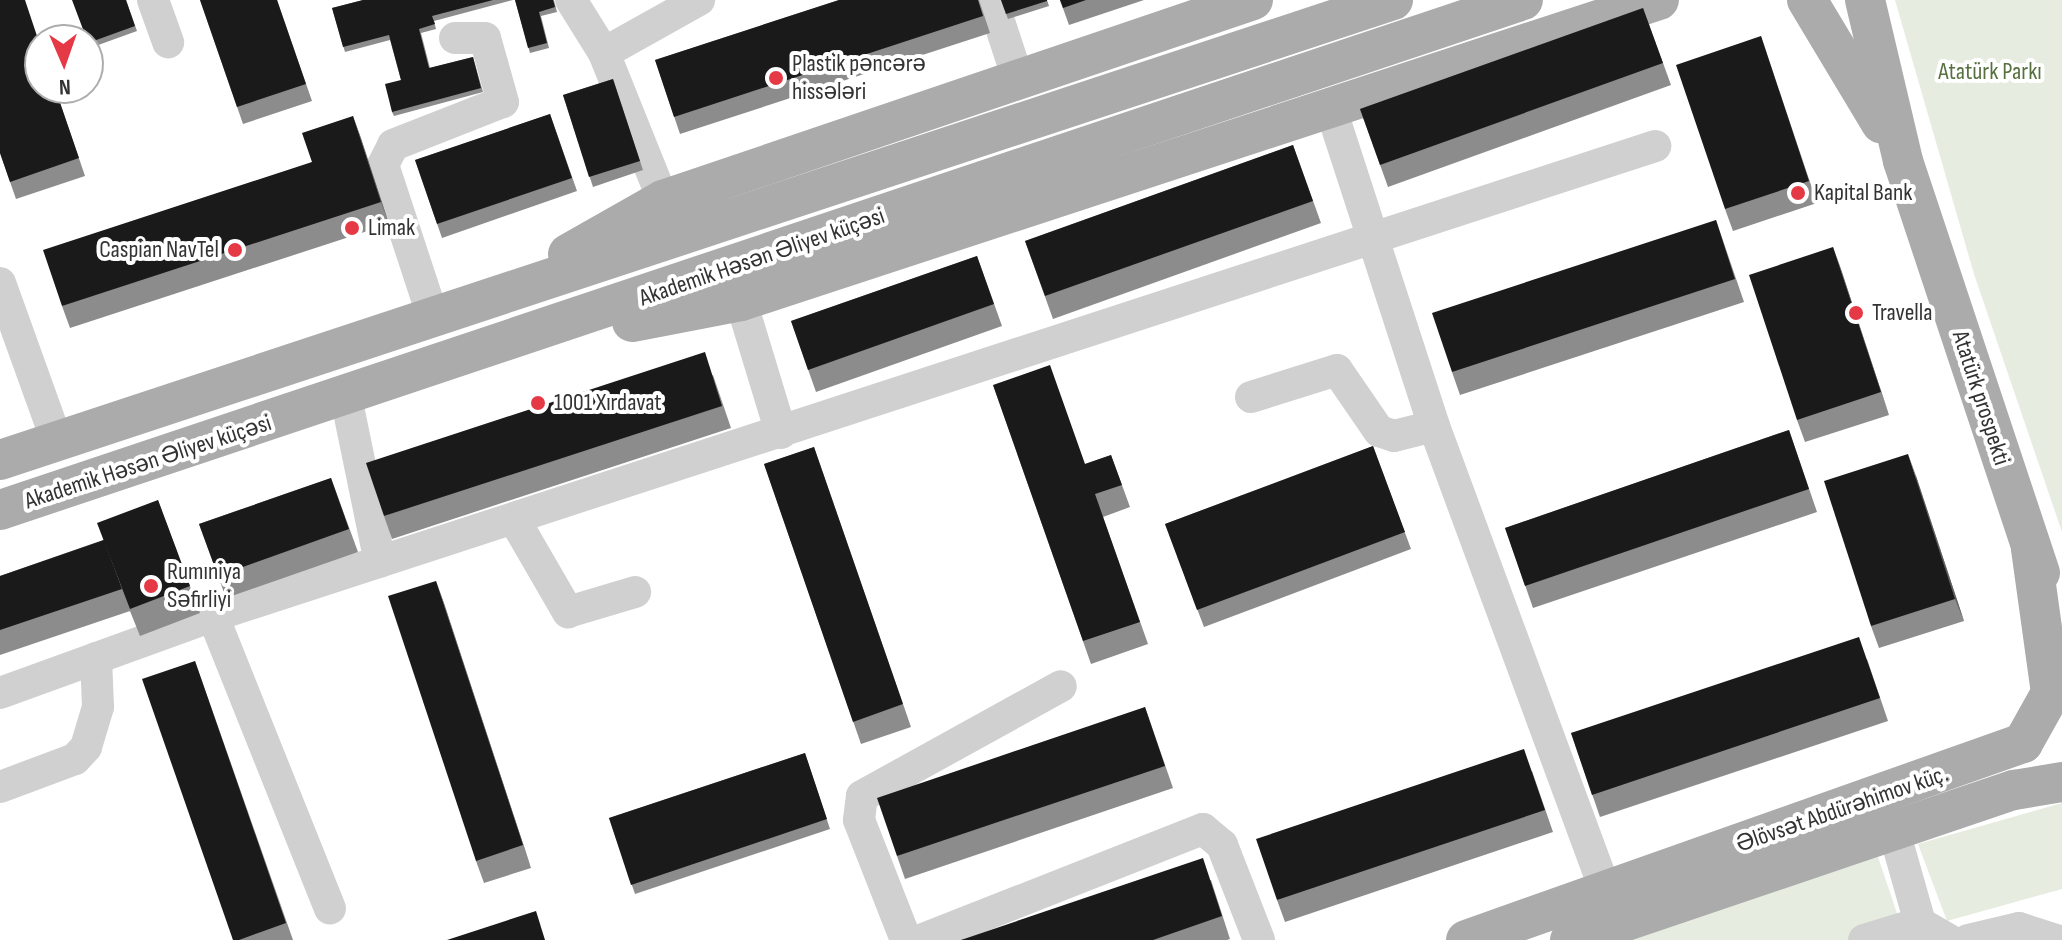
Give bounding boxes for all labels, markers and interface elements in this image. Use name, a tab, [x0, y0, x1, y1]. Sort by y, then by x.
north arrow	[24, 24, 104, 104]
place label: Plastik pəncərə hissələri	[792, 50, 926, 106]
park label: Atatürk Parkı	[1938, 58, 2042, 86]
marker: Plastik pəncərə hissələri	[767, 69, 785, 87]
text: N	[58, 73, 71, 100]
place label: Kapital Bank	[1814, 179, 1913, 207]
marker: Kapital Bank	[1789, 184, 1807, 202]
street label: Akademik Həsən Əliyev küçəsi	[636, 201, 888, 313]
place label: Limak	[368, 214, 415, 242]
marker: Limak	[343, 219, 361, 237]
place label: Caspian NavTel	[99, 236, 219, 264]
marker: Caspian NavTel	[226, 241, 244, 259]
place label: Travella	[1872, 299, 1932, 327]
marker: Travella	[1847, 304, 1865, 322]
street label: Atatürk prospekti	[1946, 327, 2016, 469]
place label: 1001 Xırdavat	[554, 389, 662, 417]
marker: 1001 Xırdavat	[529, 394, 547, 412]
street label: Akademik Həsən Əliyev küçəsi	[21, 409, 275, 515]
place label: Rumıniya Səfirliyi	[167, 558, 241, 614]
marker: Rumıniya Səfirliyi	[142, 577, 160, 595]
street label: Əlövsət Abdürəhimov küç.	[1732, 759, 1952, 859]

